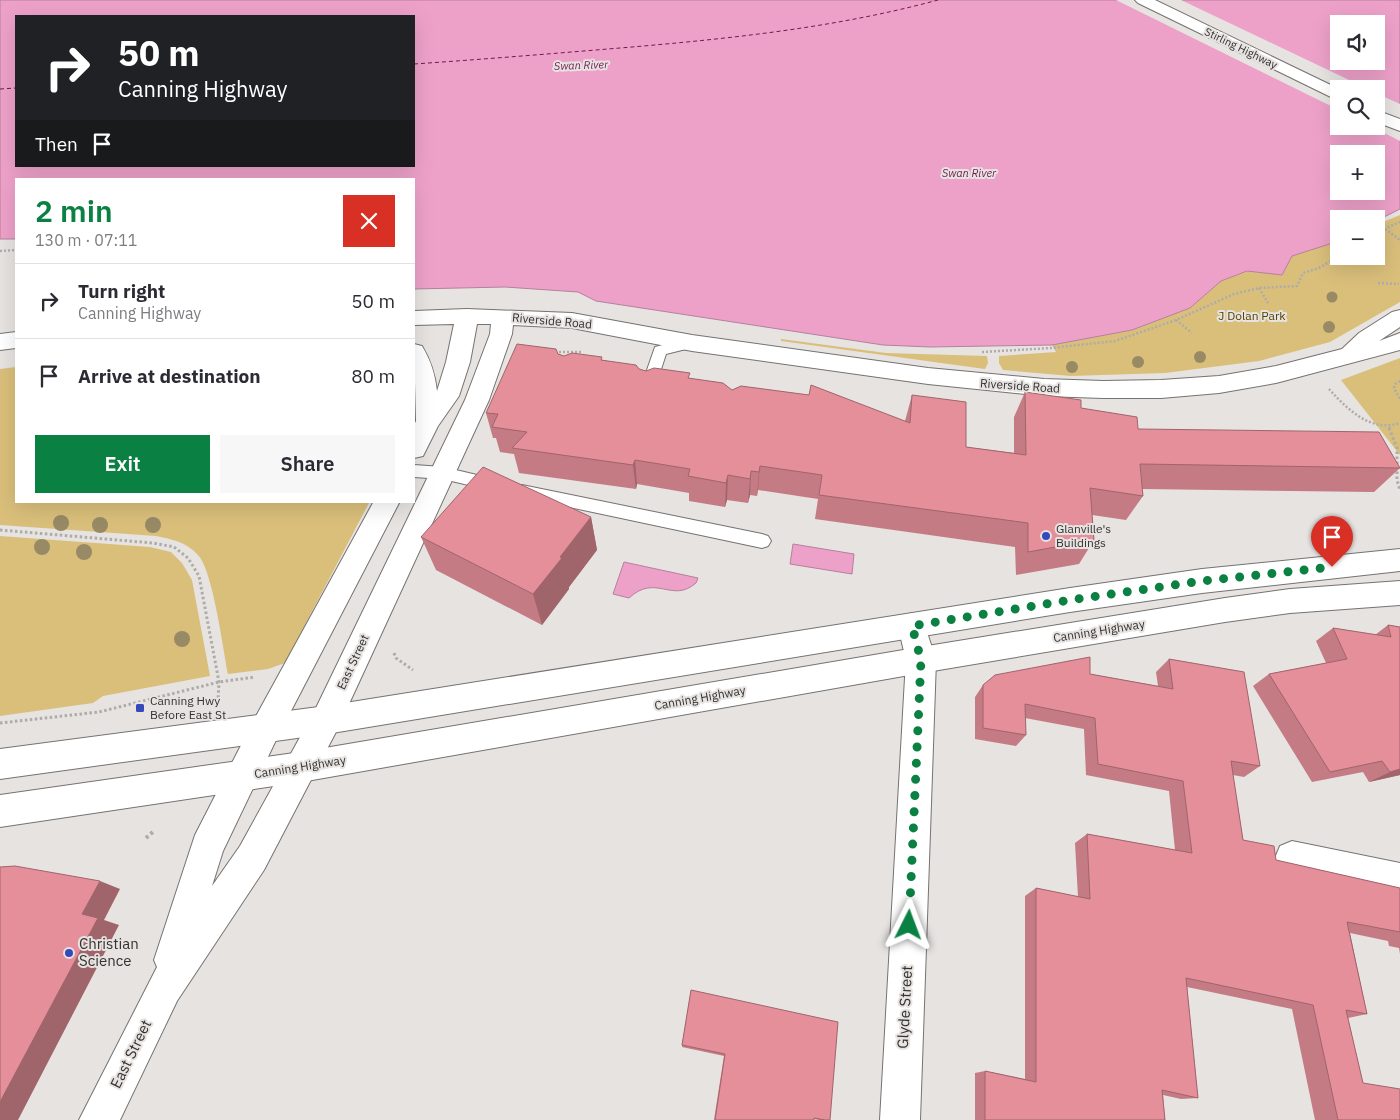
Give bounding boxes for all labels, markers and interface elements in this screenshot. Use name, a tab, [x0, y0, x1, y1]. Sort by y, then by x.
map controls	[1330, 15, 1385, 265]
button: sound	[1330, 15, 1385, 70]
street label: Stirling Highway	[1202, 24, 1280, 72]
text: 50 m	[118, 30, 200, 76]
icon: right	[35, 35, 100, 100]
water label: Swan River	[554, 57, 609, 73]
text: Canning Highway	[118, 74, 288, 103]
button: search	[1330, 80, 1385, 135]
icon: arrive	[88, 130, 116, 158]
text: Then	[35, 132, 78, 156]
button: +	[1330, 145, 1385, 200]
water label: Swan River	[942, 166, 997, 180]
text: 2 min	[35, 191, 113, 230]
button: close	[343, 195, 395, 247]
button: −	[1330, 210, 1385, 265]
text: 130 m · 07:11	[35, 230, 137, 250]
text: Turn right	[78, 279, 165, 303]
icon: right	[35, 287, 63, 315]
text: 50 m	[351, 289, 395, 313]
text: Canning Highway	[78, 303, 201, 323]
park label: J Dolan Park	[1218, 308, 1286, 323]
street label: Riverside Road	[511, 310, 593, 331]
icon: arrive	[35, 362, 63, 390]
text: Arrive at destination	[78, 364, 261, 388]
text: 80 m	[351, 364, 395, 388]
street label: Riverside Road	[979, 375, 1061, 396]
button: Exit	[35, 435, 210, 493]
button: Share	[220, 435, 395, 493]
pin	[1311, 516, 1353, 567]
place label: Glanville's Buildings	[1056, 521, 1111, 550]
icon: arrive	[1318, 523, 1346, 551]
marker: Glanville's Buildings	[1040, 530, 1052, 542]
street label: Canning Highway	[1052, 616, 1146, 645]
street label: East Street	[333, 632, 372, 692]
street label: Canning Highway	[653, 682, 747, 713]
place label: Canning Hwy Before East St	[150, 693, 226, 722]
marker: Canning Hwy Before East St	[134, 702, 146, 714]
street label: Canning Highway	[253, 752, 347, 781]
position arrow	[882, 898, 934, 950]
place label: Christian Science	[79, 934, 139, 970]
marker: Christian Science	[63, 947, 75, 959]
street label: Glyde Street	[893, 965, 916, 1049]
street label: East Street	[106, 1016, 155, 1091]

